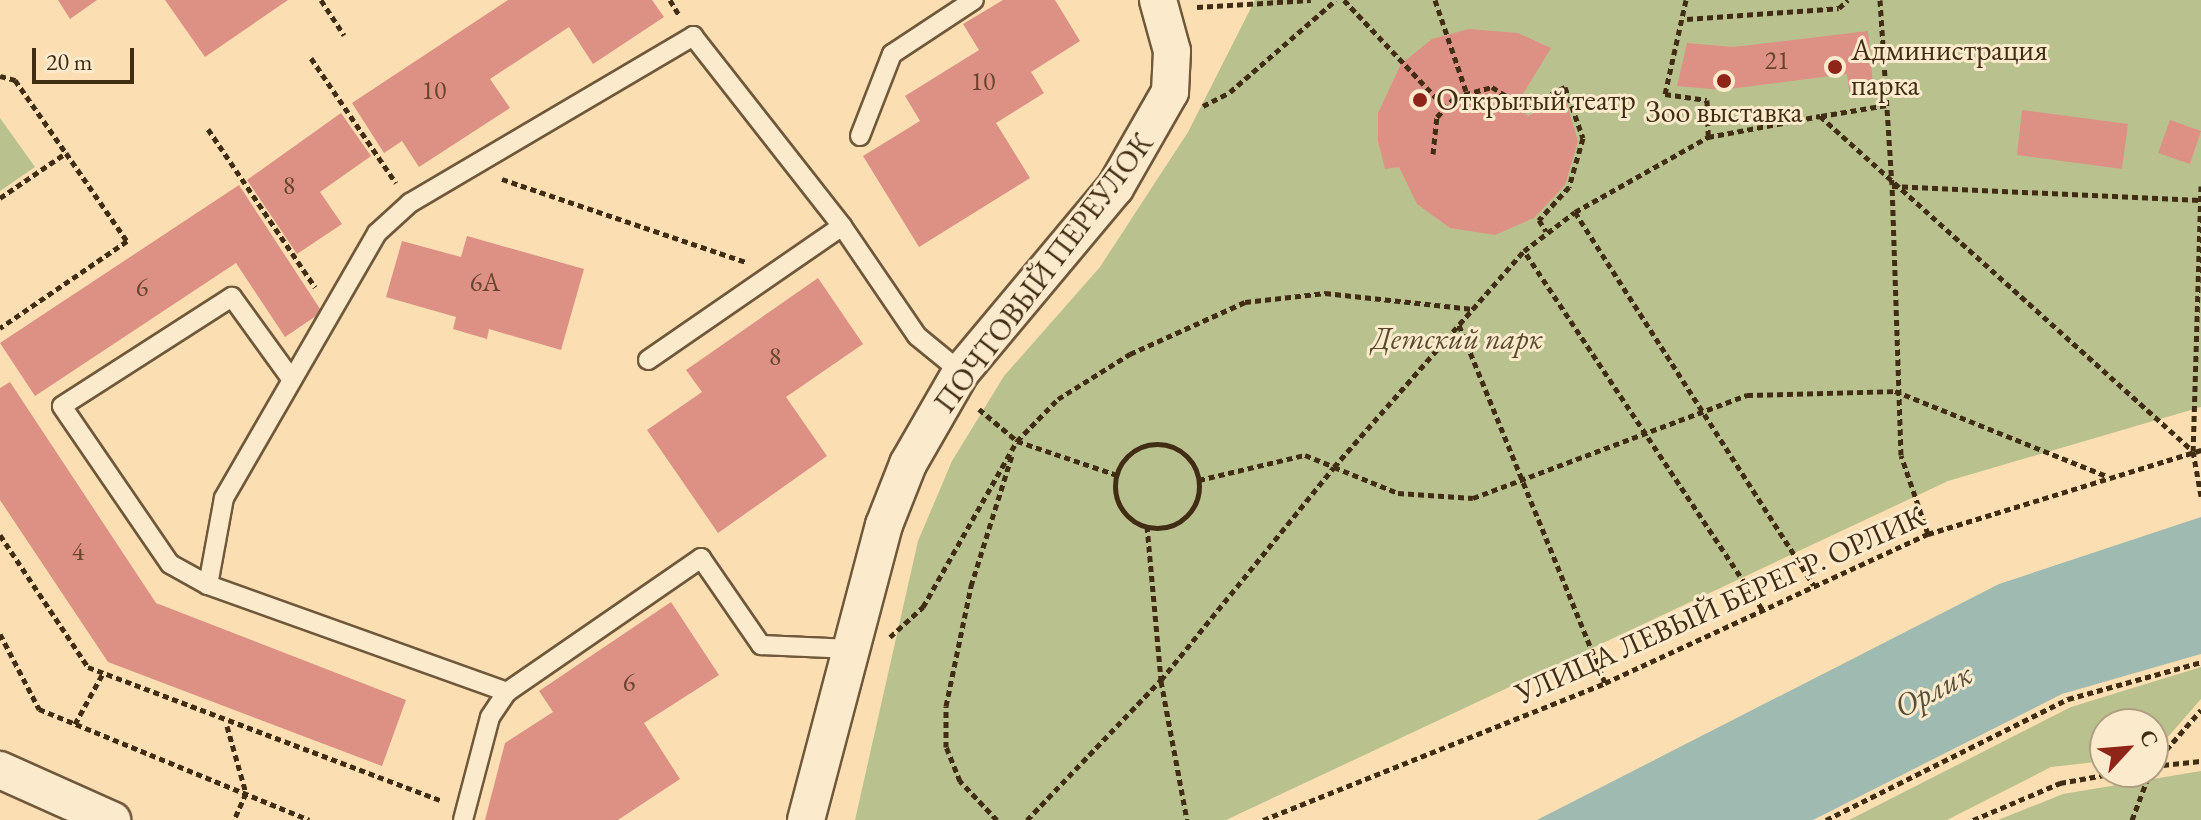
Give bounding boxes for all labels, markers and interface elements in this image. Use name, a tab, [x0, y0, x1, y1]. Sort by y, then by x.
scale bar	[36, 32, 138, 82]
place label: Администрация парка	[1851, 32, 2048, 102]
house number: 21	[1765, 45, 1789, 77]
text: 20 m	[46, 46, 93, 77]
marker: Администрация парка	[1826, 58, 1844, 76]
house number: 10	[971, 66, 995, 98]
marker: Зоо выставка	[1715, 72, 1733, 90]
house number: 10	[422, 75, 446, 107]
place label: Открытый театр	[1436, 82, 1636, 118]
marker: Открытый театр	[1411, 91, 1429, 109]
place label: Зоо выставка	[1645, 94, 1803, 130]
street label: ПОЧТОВЫЙ ПЕРЕУЛОК	[927, 126, 1161, 420]
house number: 8	[283, 170, 295, 202]
house number: 6А	[470, 267, 500, 299]
house number: 6	[136, 272, 148, 304]
park label: Детский парк	[1371, 321, 1543, 357]
house number: 8	[769, 341, 781, 373]
street label: УЛИЦА ЛЕВЫЙ БЕРЕГ Р. ОРЛИК	[1510, 498, 1930, 712]
house number: 4	[72, 536, 84, 568]
water label: Орлик	[1888, 654, 1978, 726]
house number: 6	[623, 667, 635, 699]
north arrow	[2089, 708, 2169, 788]
text: С	[2133, 725, 2166, 752]

